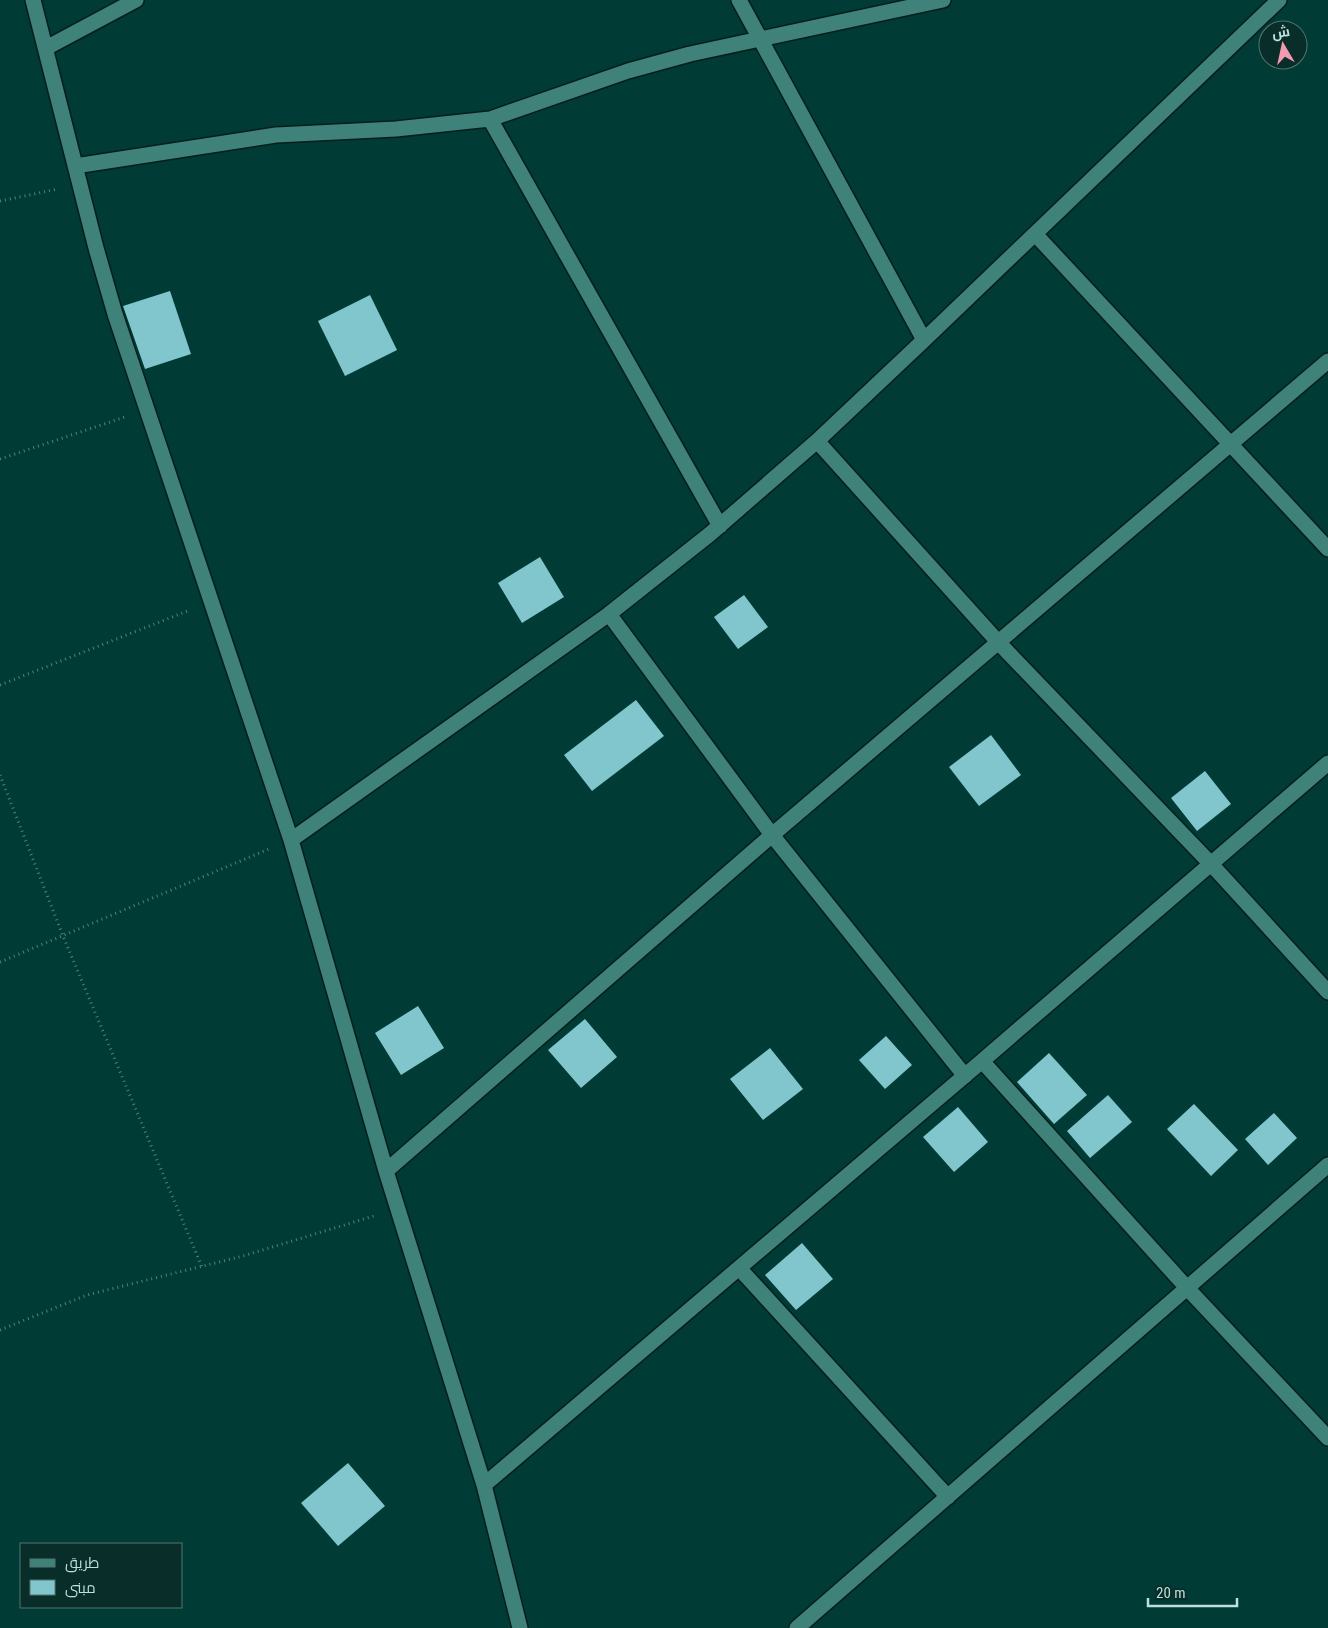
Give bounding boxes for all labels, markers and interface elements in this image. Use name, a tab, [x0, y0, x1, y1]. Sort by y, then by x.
north arrow	[1258, 20, 1308, 70]
text: ش	[1271, 23, 1291, 42]
legend	[20, 1543, 182, 1608]
text: طريق	[65, 1554, 99, 1573]
scale bar	[1148, 1576, 1237, 1608]
text: مبنى	[65, 1579, 96, 1598]
text: 20 m	[1156, 1584, 1186, 1602]

